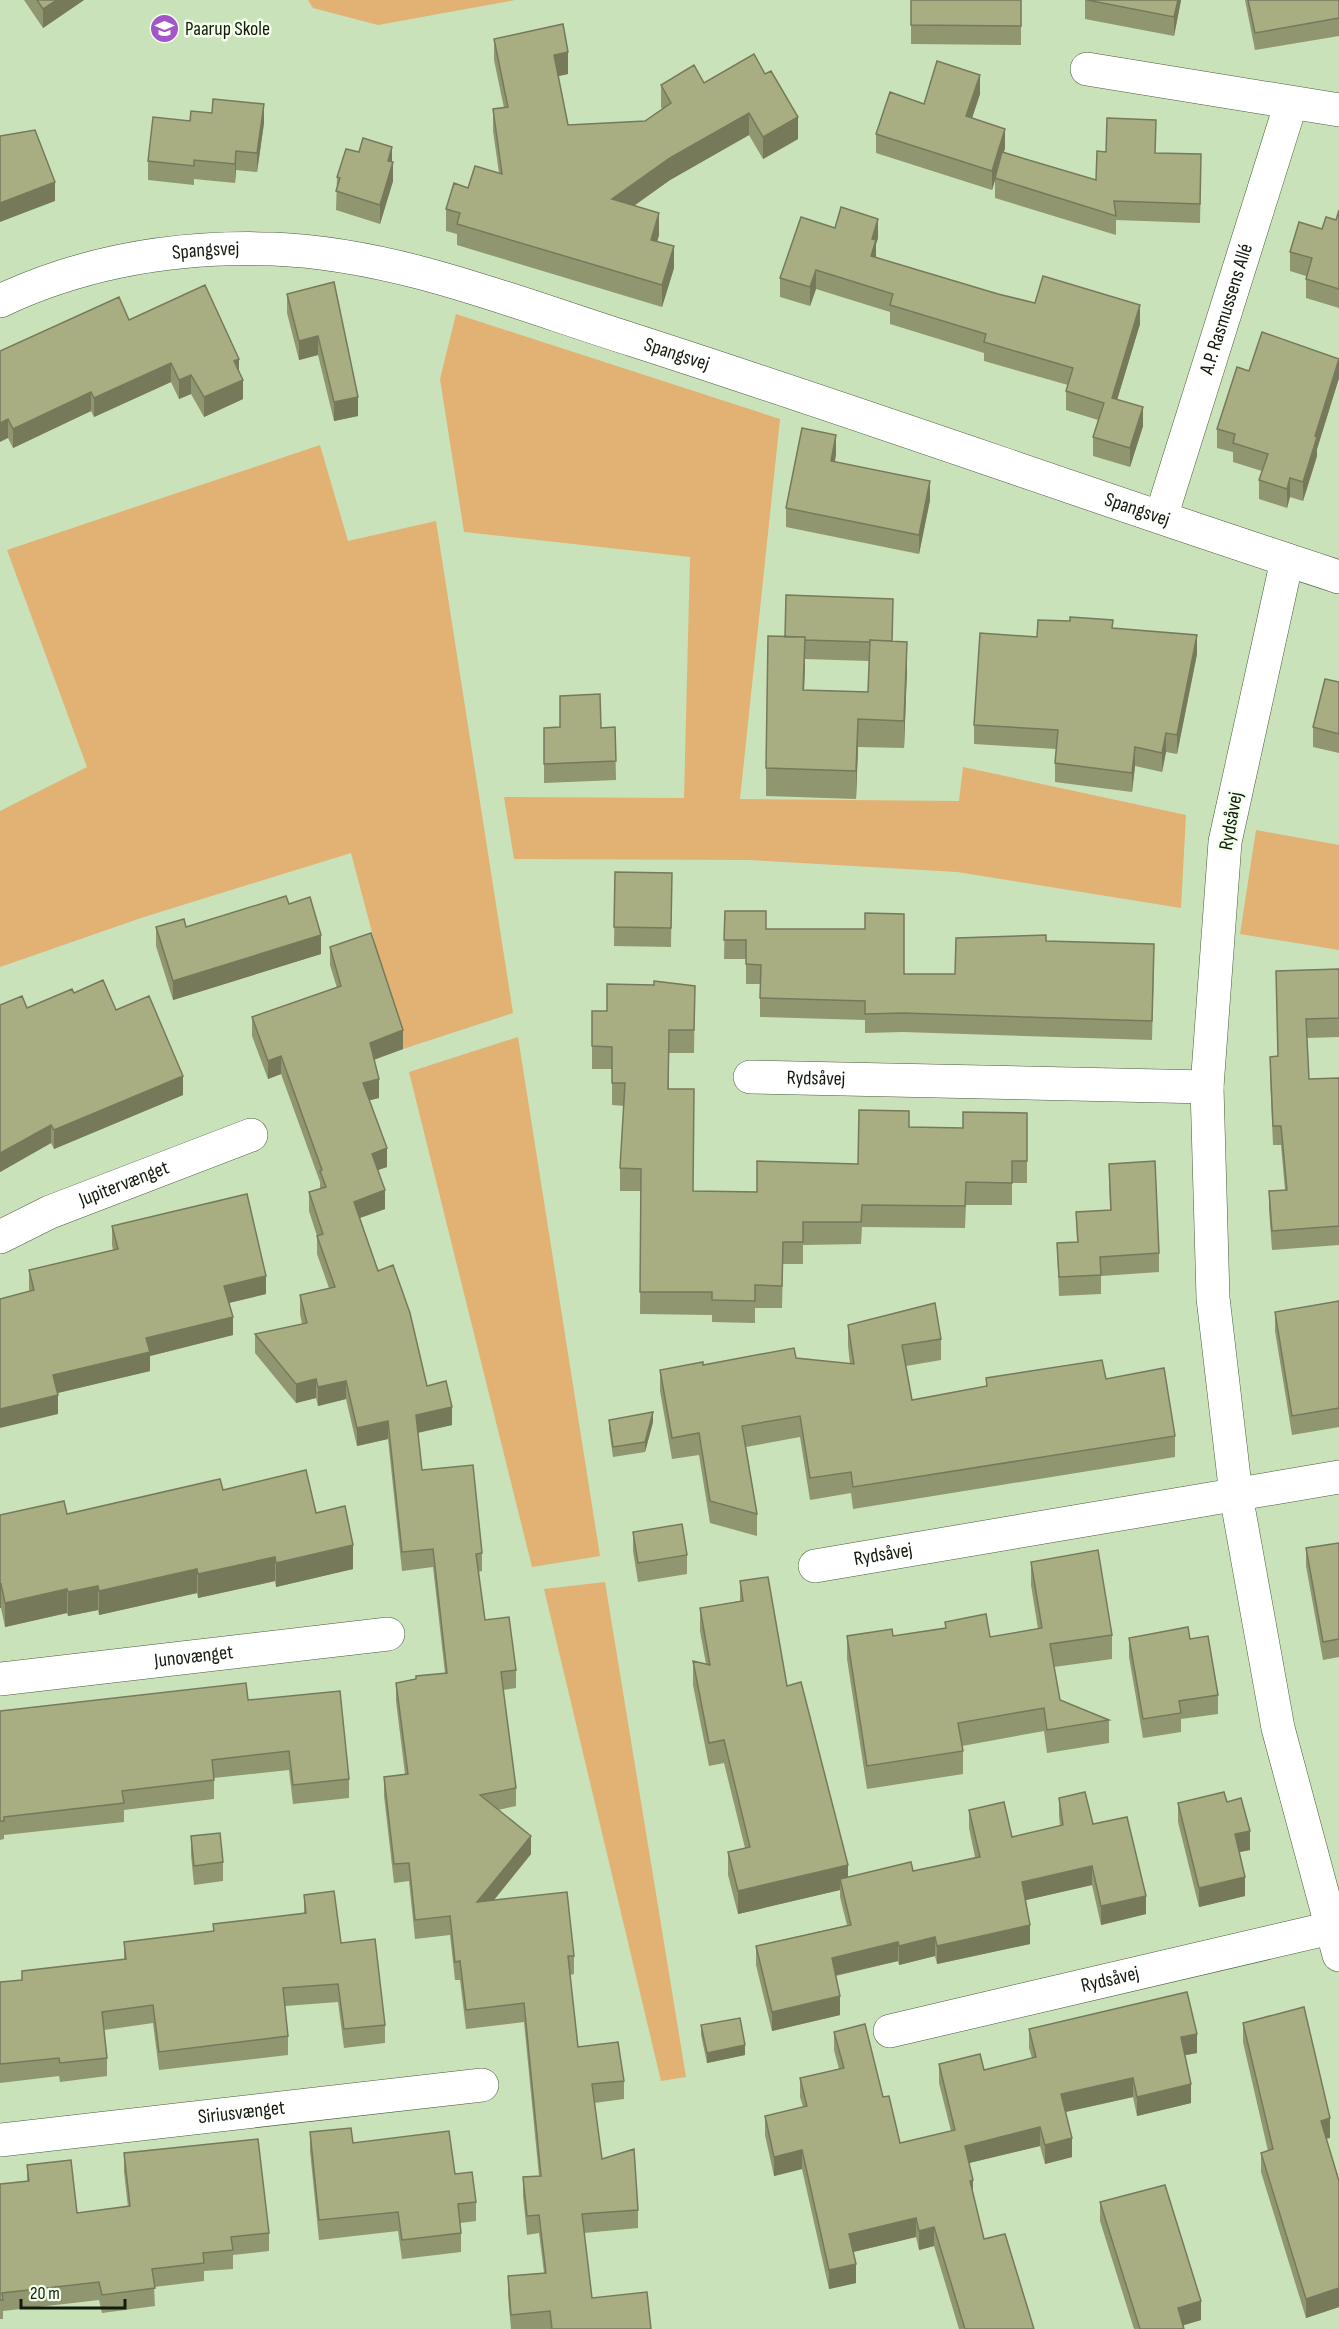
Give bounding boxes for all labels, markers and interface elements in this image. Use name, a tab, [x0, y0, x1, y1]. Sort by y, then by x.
school or university icon: Paarup Skole	[148, 13, 180, 45]
place label: Paarup Skole	[185, 17, 270, 41]
street label: Spangsvej	[171, 237, 239, 265]
street label: A.P. Rasmussens Allé	[1194, 241, 1258, 378]
street label: Spangsvej	[641, 332, 712, 376]
street label: Spangsvej	[1101, 487, 1173, 532]
street label: Rydsåvej	[1214, 790, 1248, 852]
street label: Rydsåvej	[786, 1066, 846, 1091]
street label: Jupitervænget	[75, 1156, 172, 1212]
street label: Rydsåvej	[852, 1538, 914, 1571]
street label: Junovænget	[152, 1640, 234, 1673]
street label: Rydsåvej	[1079, 1961, 1141, 1998]
street label: Siriusvænget	[197, 2096, 286, 2129]
scale bar	[21, 2272, 124, 2310]
text: 20 m	[30, 2283, 60, 2304]

